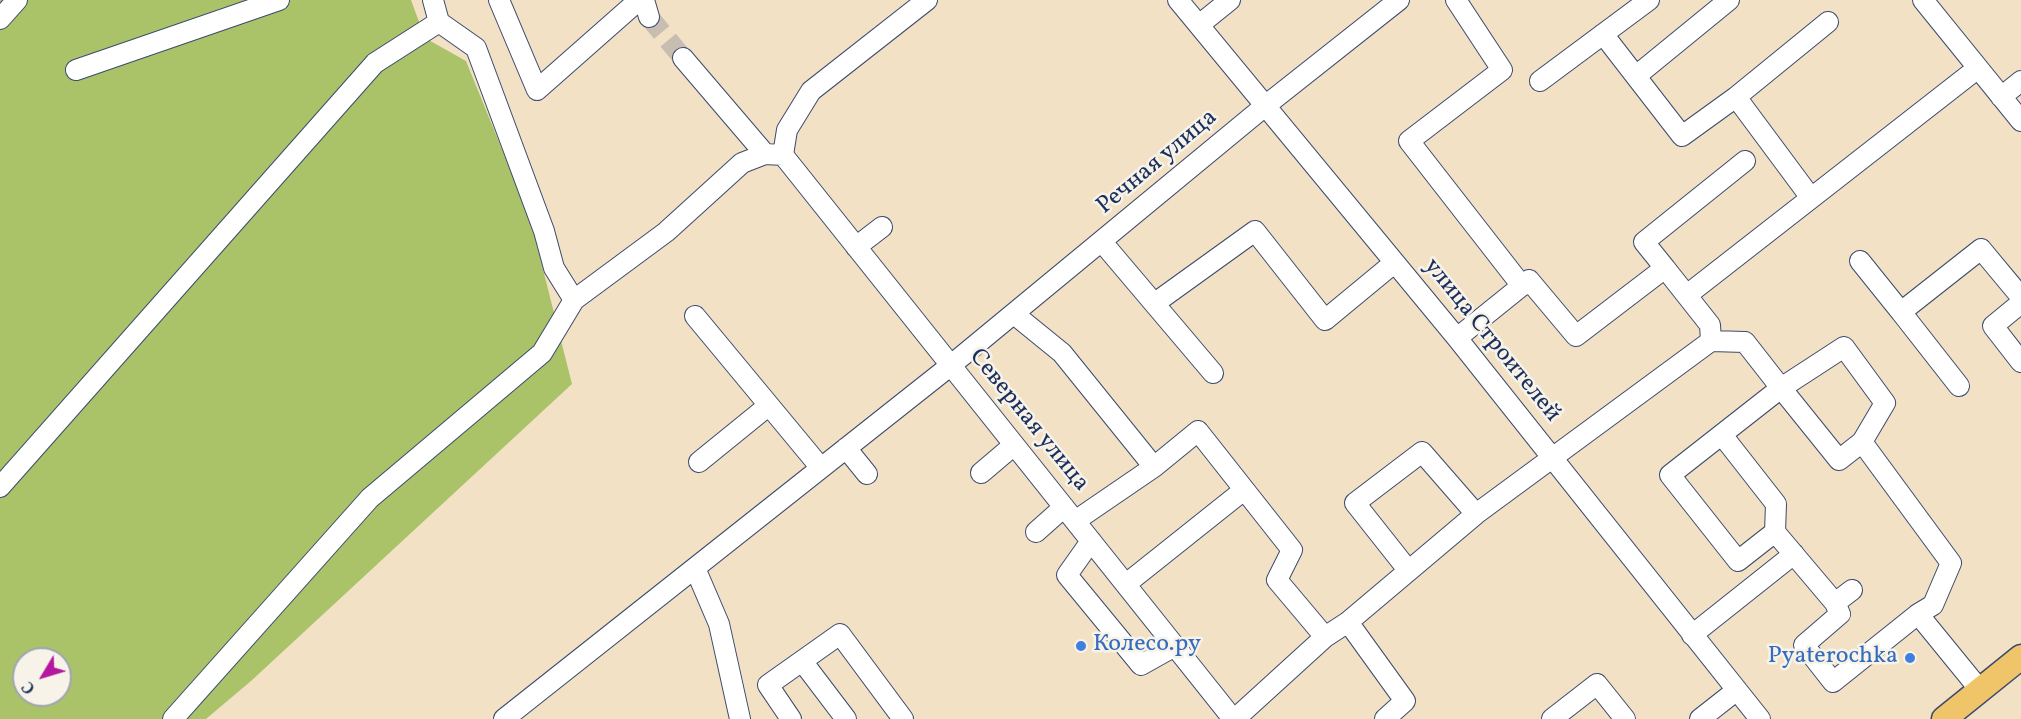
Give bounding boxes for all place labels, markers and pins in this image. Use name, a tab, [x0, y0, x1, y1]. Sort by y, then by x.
place label: Колесо.ру	[1093, 632, 1201, 660]
marker: Колесо.ру	[1074, 639, 1088, 653]
place label: Pyaterochka	[1768, 644, 1898, 672]
marker: Pyaterochka	[1903, 651, 1917, 665]

